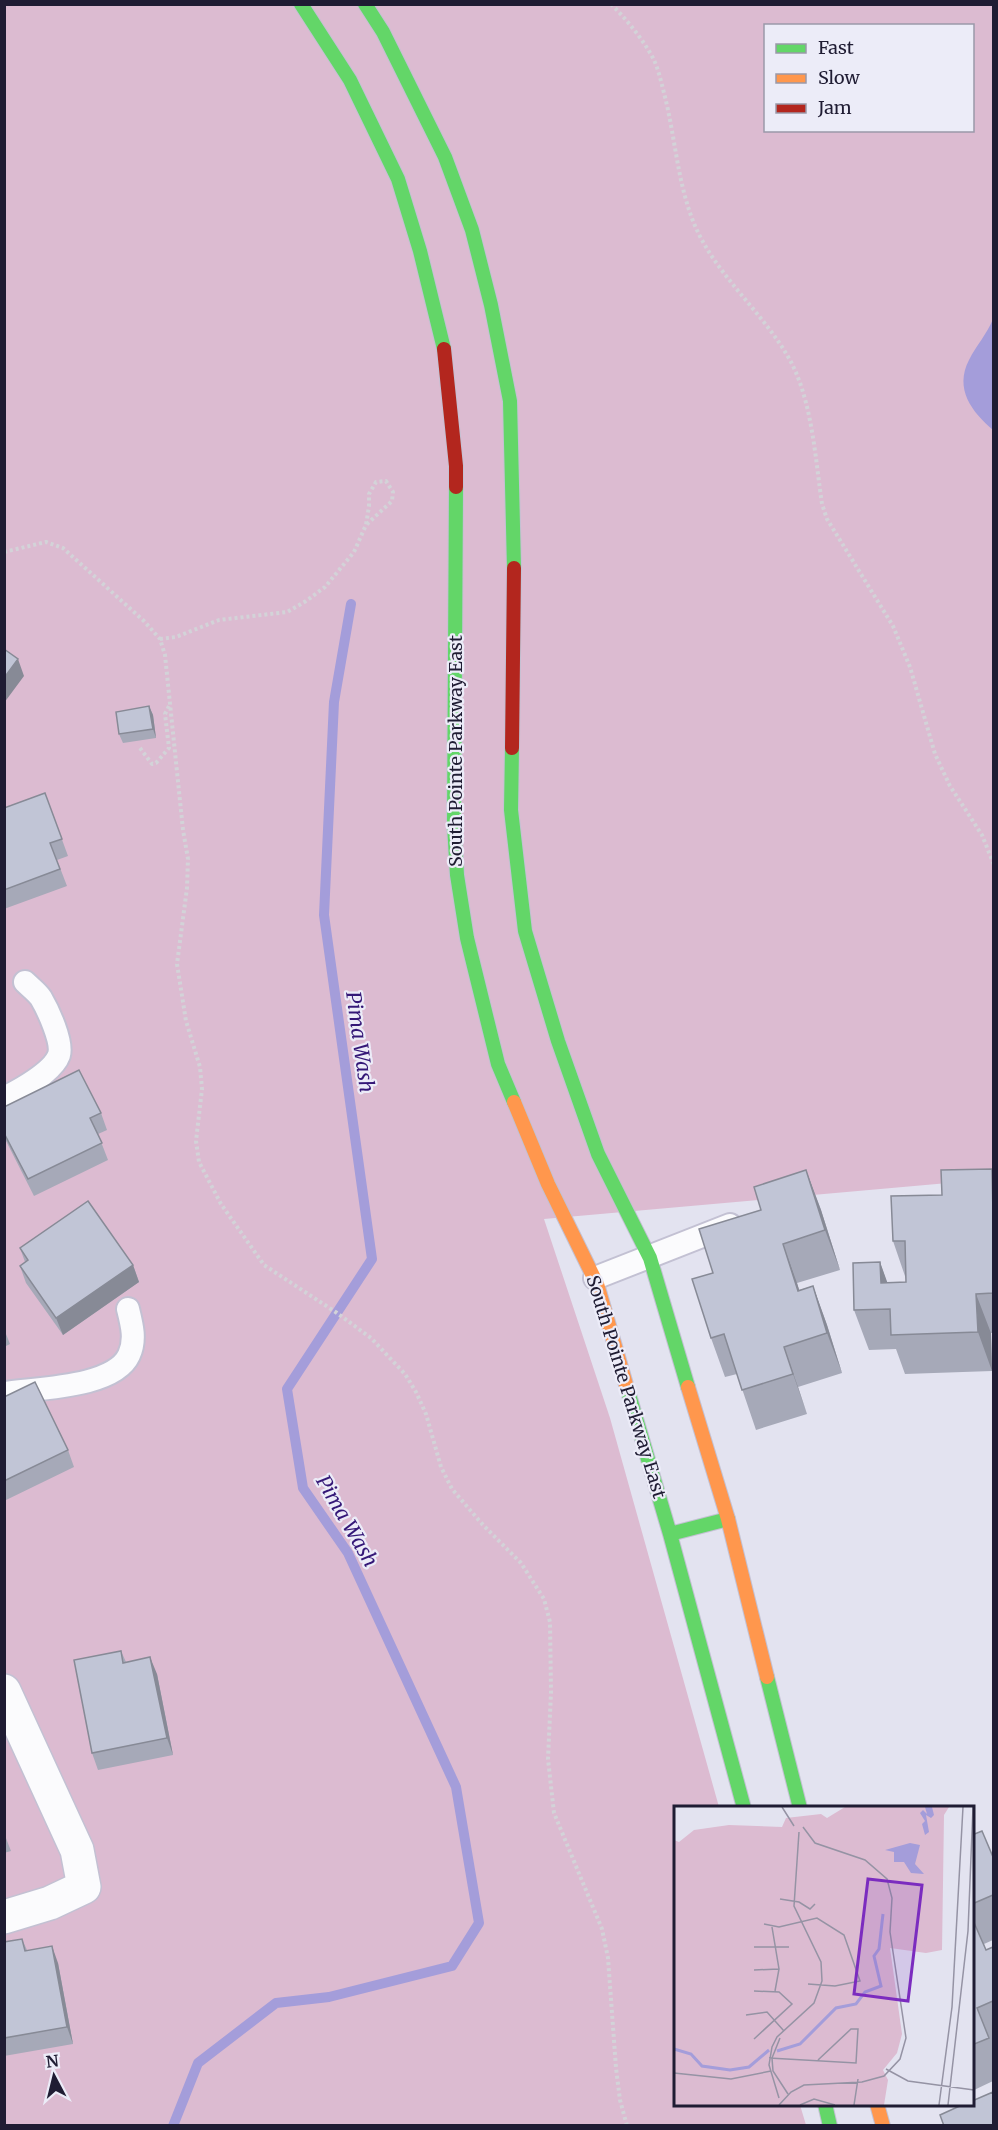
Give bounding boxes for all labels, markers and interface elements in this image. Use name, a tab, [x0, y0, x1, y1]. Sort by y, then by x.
legend	[764, 24, 974, 132]
text: Fast	[818, 36, 854, 59]
text: Slow	[818, 66, 861, 89]
text: Jam	[817, 96, 852, 119]
street label: South Pointe Parkway East	[444, 635, 467, 867]
water label: Pima Wash	[341, 990, 380, 1094]
street label: South Pointe Parkway East	[582, 1273, 671, 1501]
water label: Pima Wash	[311, 1470, 384, 1571]
inset map	[674, 1806, 974, 2106]
north arrow	[24, 2046, 84, 2106]
text: N	[45, 2050, 60, 2072]

